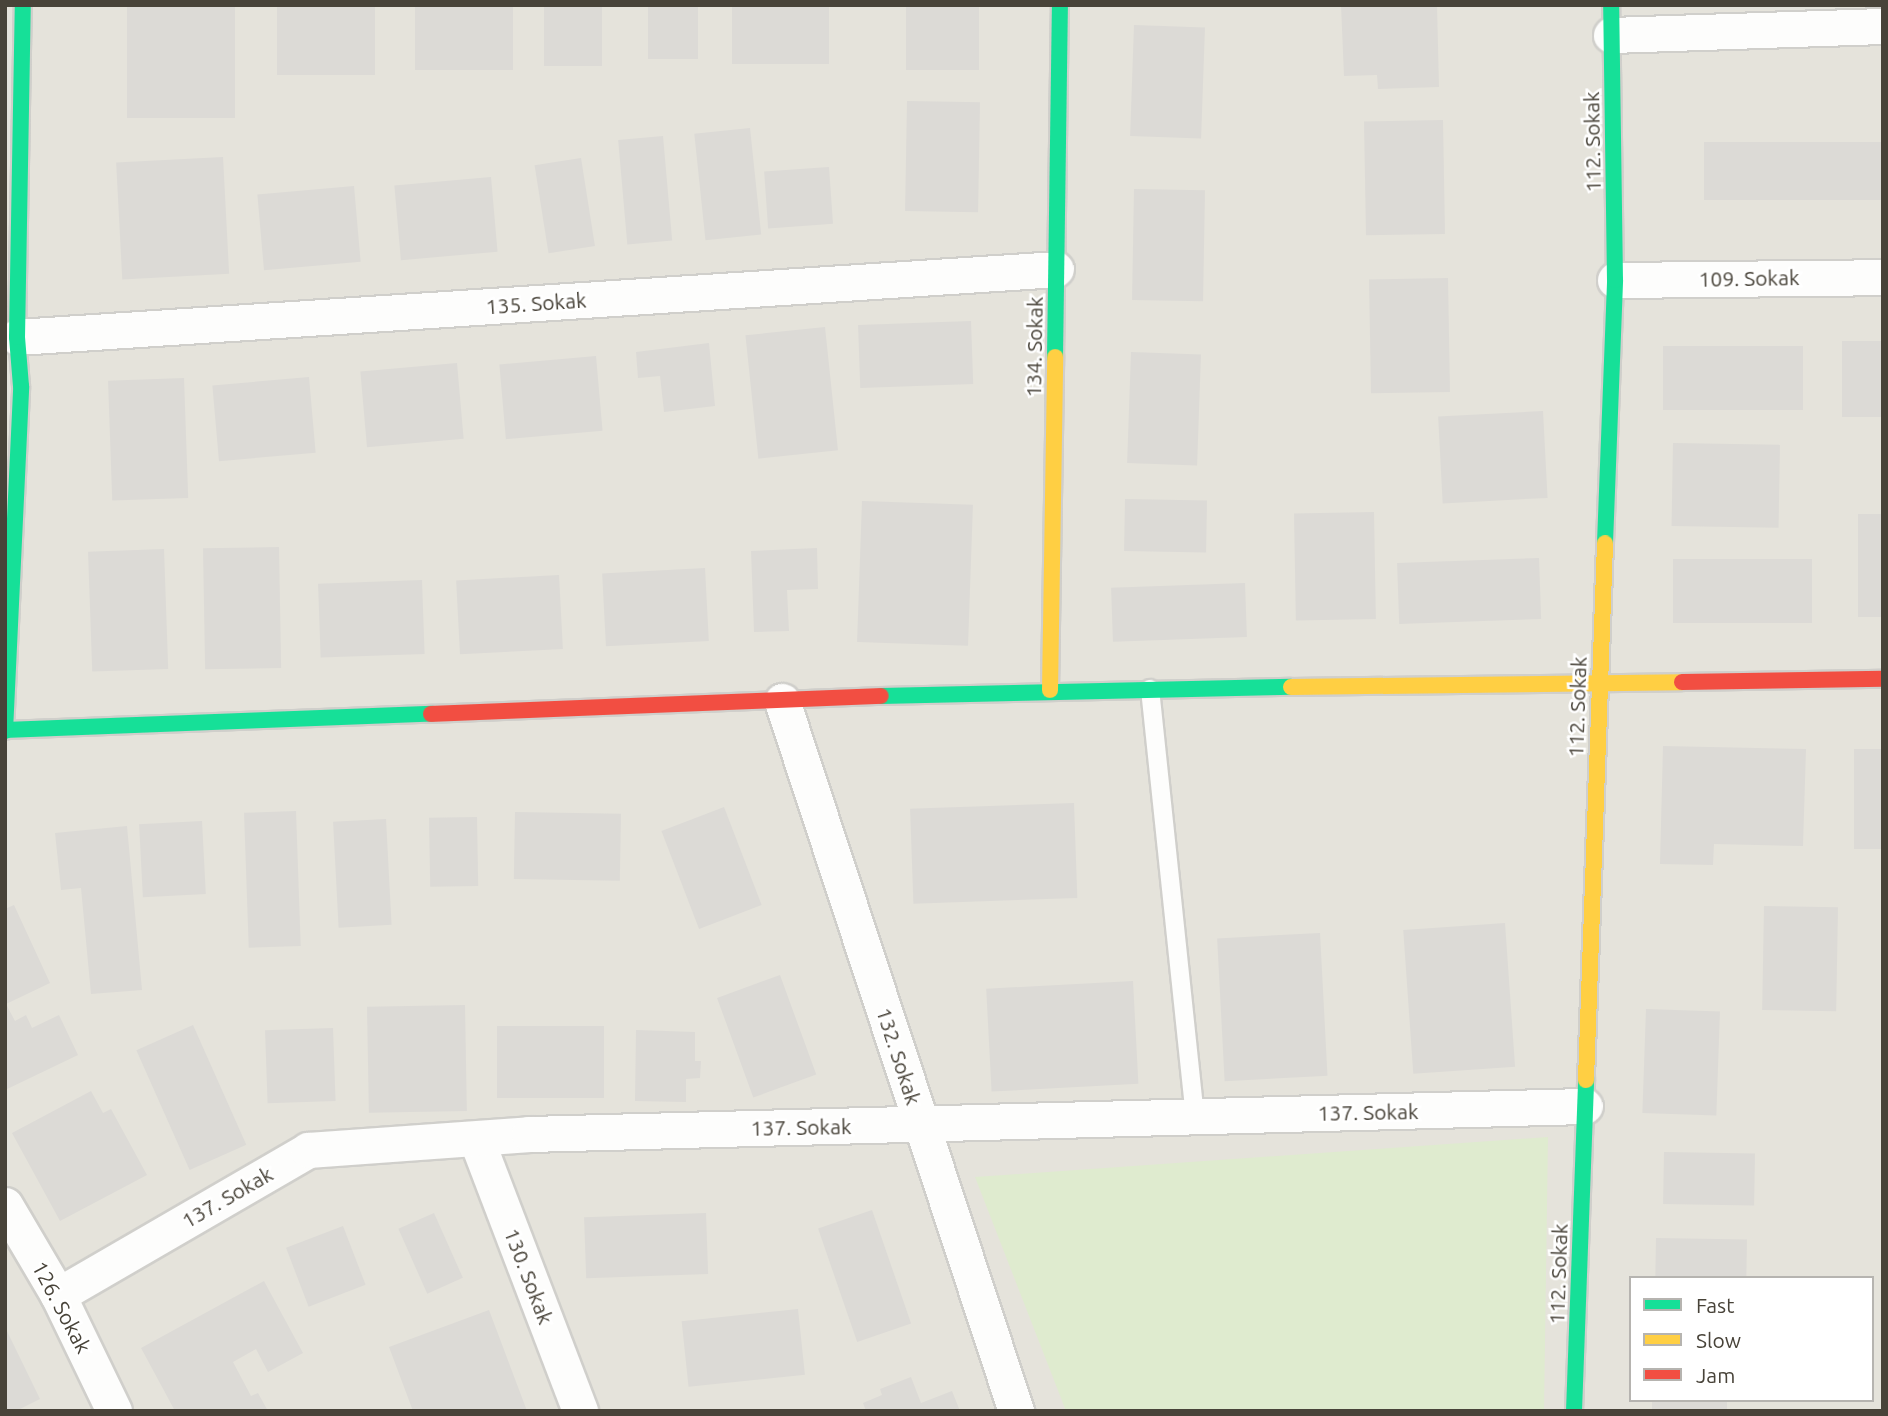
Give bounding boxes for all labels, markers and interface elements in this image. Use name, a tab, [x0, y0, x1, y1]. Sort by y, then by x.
street label: 112. Sokak	[1579, 91, 1605, 193]
street label: 109. Sokak	[1698, 265, 1800, 291]
street label: 135. Sokak	[485, 287, 587, 319]
street label: 134. Sokak	[1021, 296, 1047, 398]
street label: 112. Sokak	[1563, 656, 1591, 758]
street label: 132. Sokak	[871, 1004, 927, 1108]
street label: 137. Sokak	[1317, 1099, 1419, 1125]
street label: 137. Sokak	[750, 1114, 852, 1140]
street label: 137. Sokak	[177, 1161, 277, 1233]
street label: 112. Sokak	[1544, 1223, 1572, 1325]
street label: 130. Sokak	[499, 1224, 559, 1328]
street label: 126. Sokak	[27, 1257, 97, 1357]
legend	[1629, 1276, 1874, 1402]
text: Fast	[1696, 1293, 1734, 1317]
text: Slow	[1696, 1328, 1741, 1352]
text: Jam	[1696, 1363, 1735, 1387]

